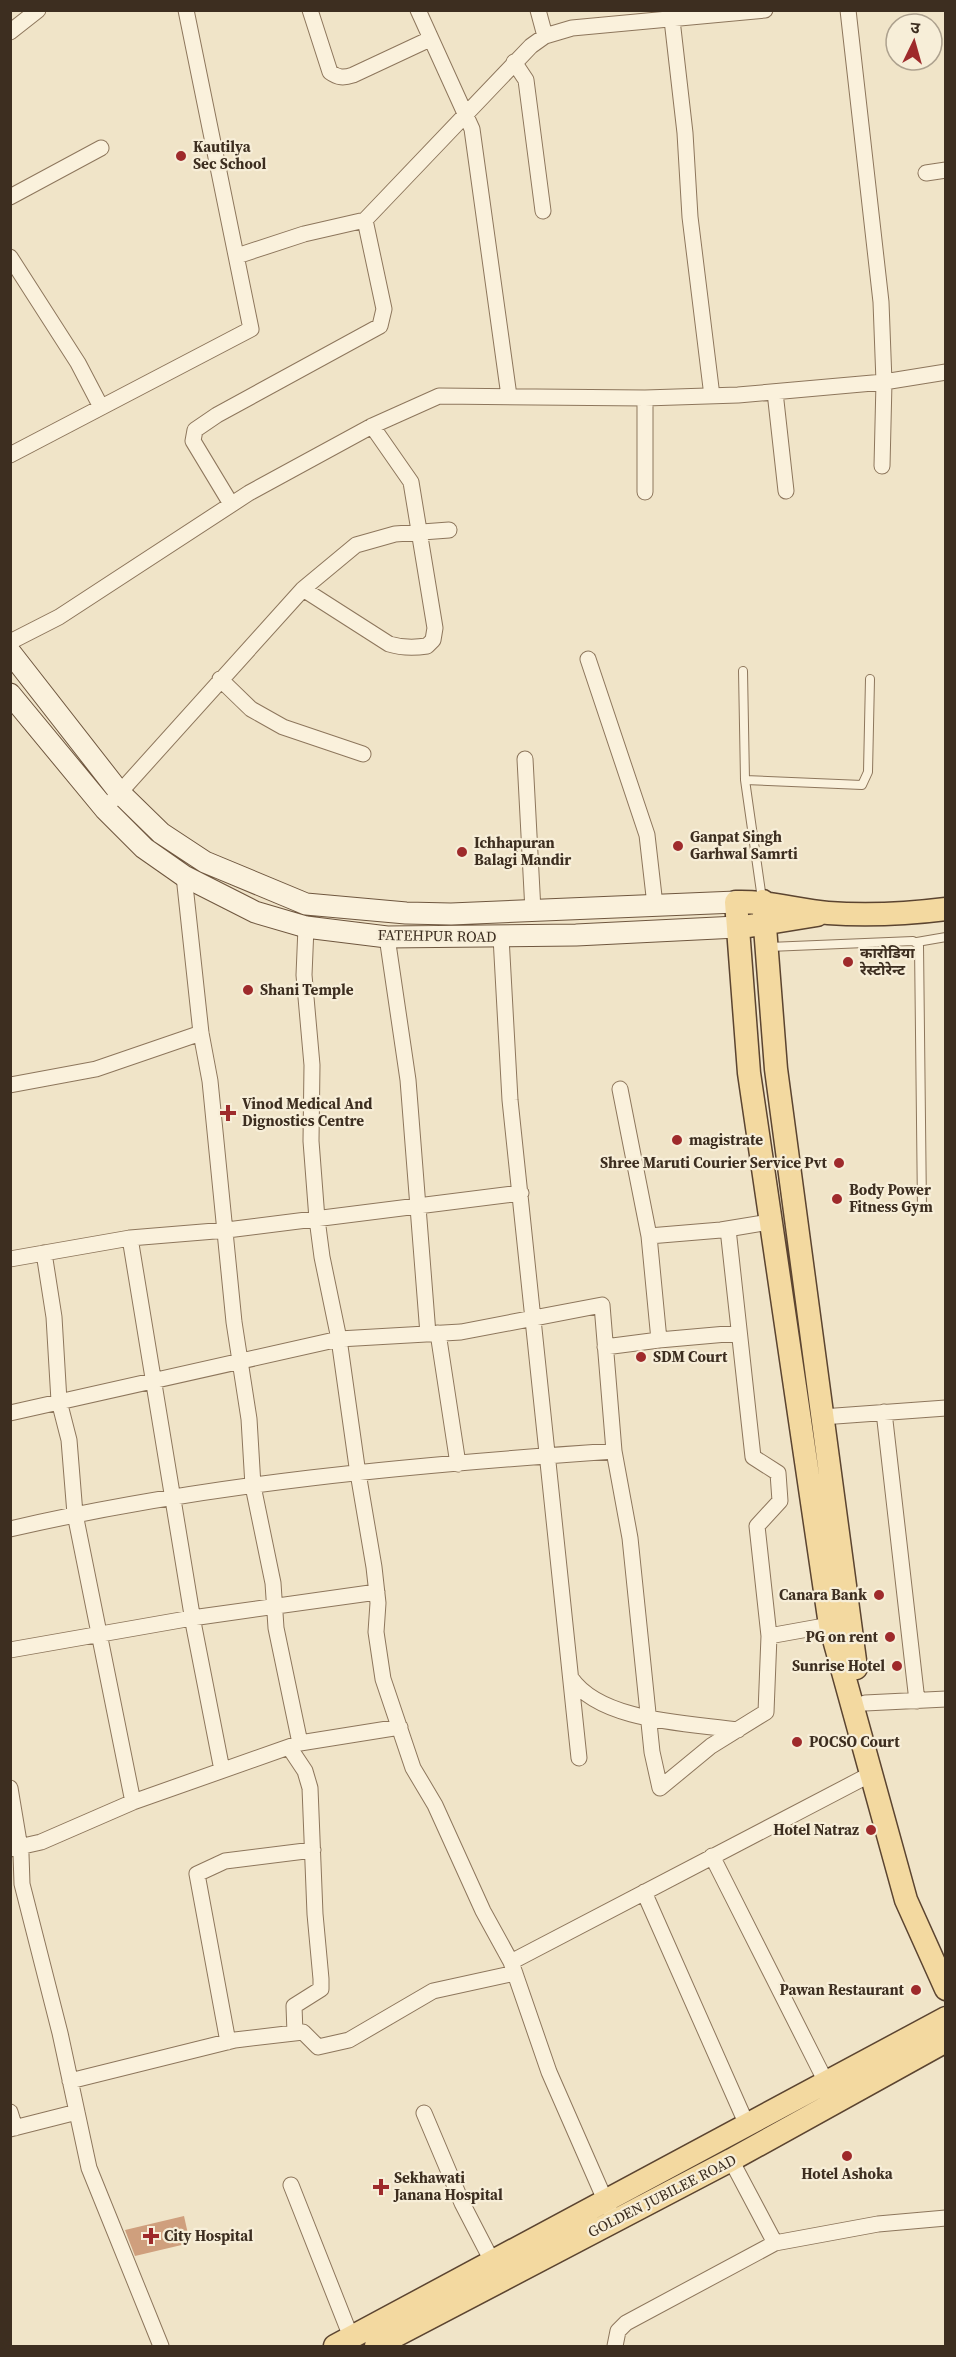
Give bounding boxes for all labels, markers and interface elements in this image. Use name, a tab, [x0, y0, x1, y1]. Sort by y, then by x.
north arrow	[884, 12, 944, 72]
text: उ	[910, 16, 922, 38]
place label: Kautilya Sec School	[193, 136, 267, 174]
marker: Kautilya Sec School	[174, 149, 188, 163]
place label: Ganpat Singh Garhwal Samrti	[690, 826, 798, 864]
place label: Ichhapuran Balagi Mandir	[474, 832, 571, 870]
marker: Ganpat Singh Garhwal Samrti	[671, 839, 685, 853]
marker: Ichhapuran Balagi Mandir	[455, 845, 469, 859]
street label: FATEHPUR ROAD	[377, 924, 497, 947]
place label: कारोडिया रेस्टोरेन्ट	[859, 942, 915, 980]
marker: कारोडिया रेस्टोरेन्ट	[841, 955, 855, 969]
place label: Shani Temple	[260, 979, 354, 1000]
marker: Shani Temple	[241, 983, 255, 997]
place label: Vinod Medical And Dignostics Centre	[242, 1093, 373, 1131]
marker: Vinod Medical And Dignostics Centre	[219, 1104, 237, 1122]
place label: magistrate	[689, 1129, 763, 1150]
marker: magistrate	[670, 1133, 684, 1147]
place label: Shree Maruti Courier Service Pvt	[600, 1152, 828, 1173]
marker: Shree Maruti Courier Service Pvt	[832, 1156, 846, 1170]
place label: Body Power Fitness Gym	[849, 1179, 933, 1217]
marker: Body Power Fitness Gym	[830, 1192, 844, 1206]
place label: SDM Court	[653, 1346, 728, 1367]
marker: SDM Court	[634, 1350, 648, 1364]
place label: Canara Bank	[779, 1584, 867, 1605]
marker: Canara Bank	[872, 1588, 886, 1602]
place label: PG on rent	[805, 1626, 879, 1647]
marker: PG on rent	[883, 1630, 897, 1644]
place label: Sunrise Hotel	[792, 1655, 885, 1676]
marker: Sunrise Hotel	[890, 1659, 904, 1673]
place label: POCSO Court	[809, 1731, 900, 1752]
marker: POCSO Court	[790, 1735, 804, 1749]
place label: Hotel Natraz	[773, 1819, 859, 1840]
marker: Hotel Natraz	[864, 1823, 878, 1837]
place label: Pawan Restaurant	[780, 1979, 905, 2000]
marker: Pawan Restaurant	[909, 1983, 923, 1997]
street label: GOLDEN JUBILEE ROAD	[584, 2149, 740, 2242]
marker: Hotel Ashoka	[840, 2149, 854, 2163]
place label: Hotel Ashoka	[801, 2163, 894, 2184]
place label: Sekhawati Janana Hospital	[393, 2167, 503, 2205]
marker: Sekhawati Janana Hospital	[372, 2178, 390, 2196]
place label: City Hospital	[164, 2225, 253, 2246]
marker: City Hospital	[142, 2227, 160, 2245]

